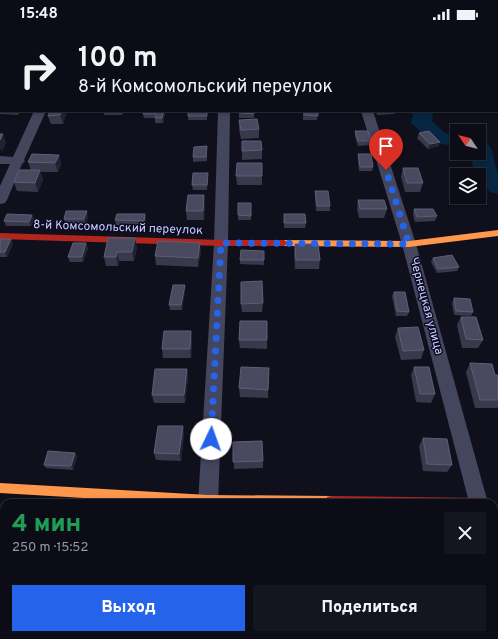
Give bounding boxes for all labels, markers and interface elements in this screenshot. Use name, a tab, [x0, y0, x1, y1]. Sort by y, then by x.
text: 15:48	[20, 5, 58, 24]
text: 100 m	[78, 41, 158, 77]
icon: right	[12, 44, 64, 96]
text: 8-й Комсомольский переулок	[78, 76, 333, 99]
north arrow	[450, 124, 486, 160]
map controls	[450, 124, 486, 204]
pin	[369, 129, 403, 170]
icon: arrive	[375, 135, 397, 157]
button: layers	[450, 168, 486, 204]
street label: 8-й Комсомольский переулок	[33, 217, 203, 239]
street label: Чернецкая улица	[405, 256, 447, 356]
position arrow	[190, 418, 232, 460]
text: 4 мин	[12, 510, 81, 540]
button: close	[444, 512, 486, 554]
text: 250 m · 15:52	[12, 540, 88, 556]
button: Выход	[12, 585, 245, 631]
button: Поделиться	[253, 585, 486, 631]

